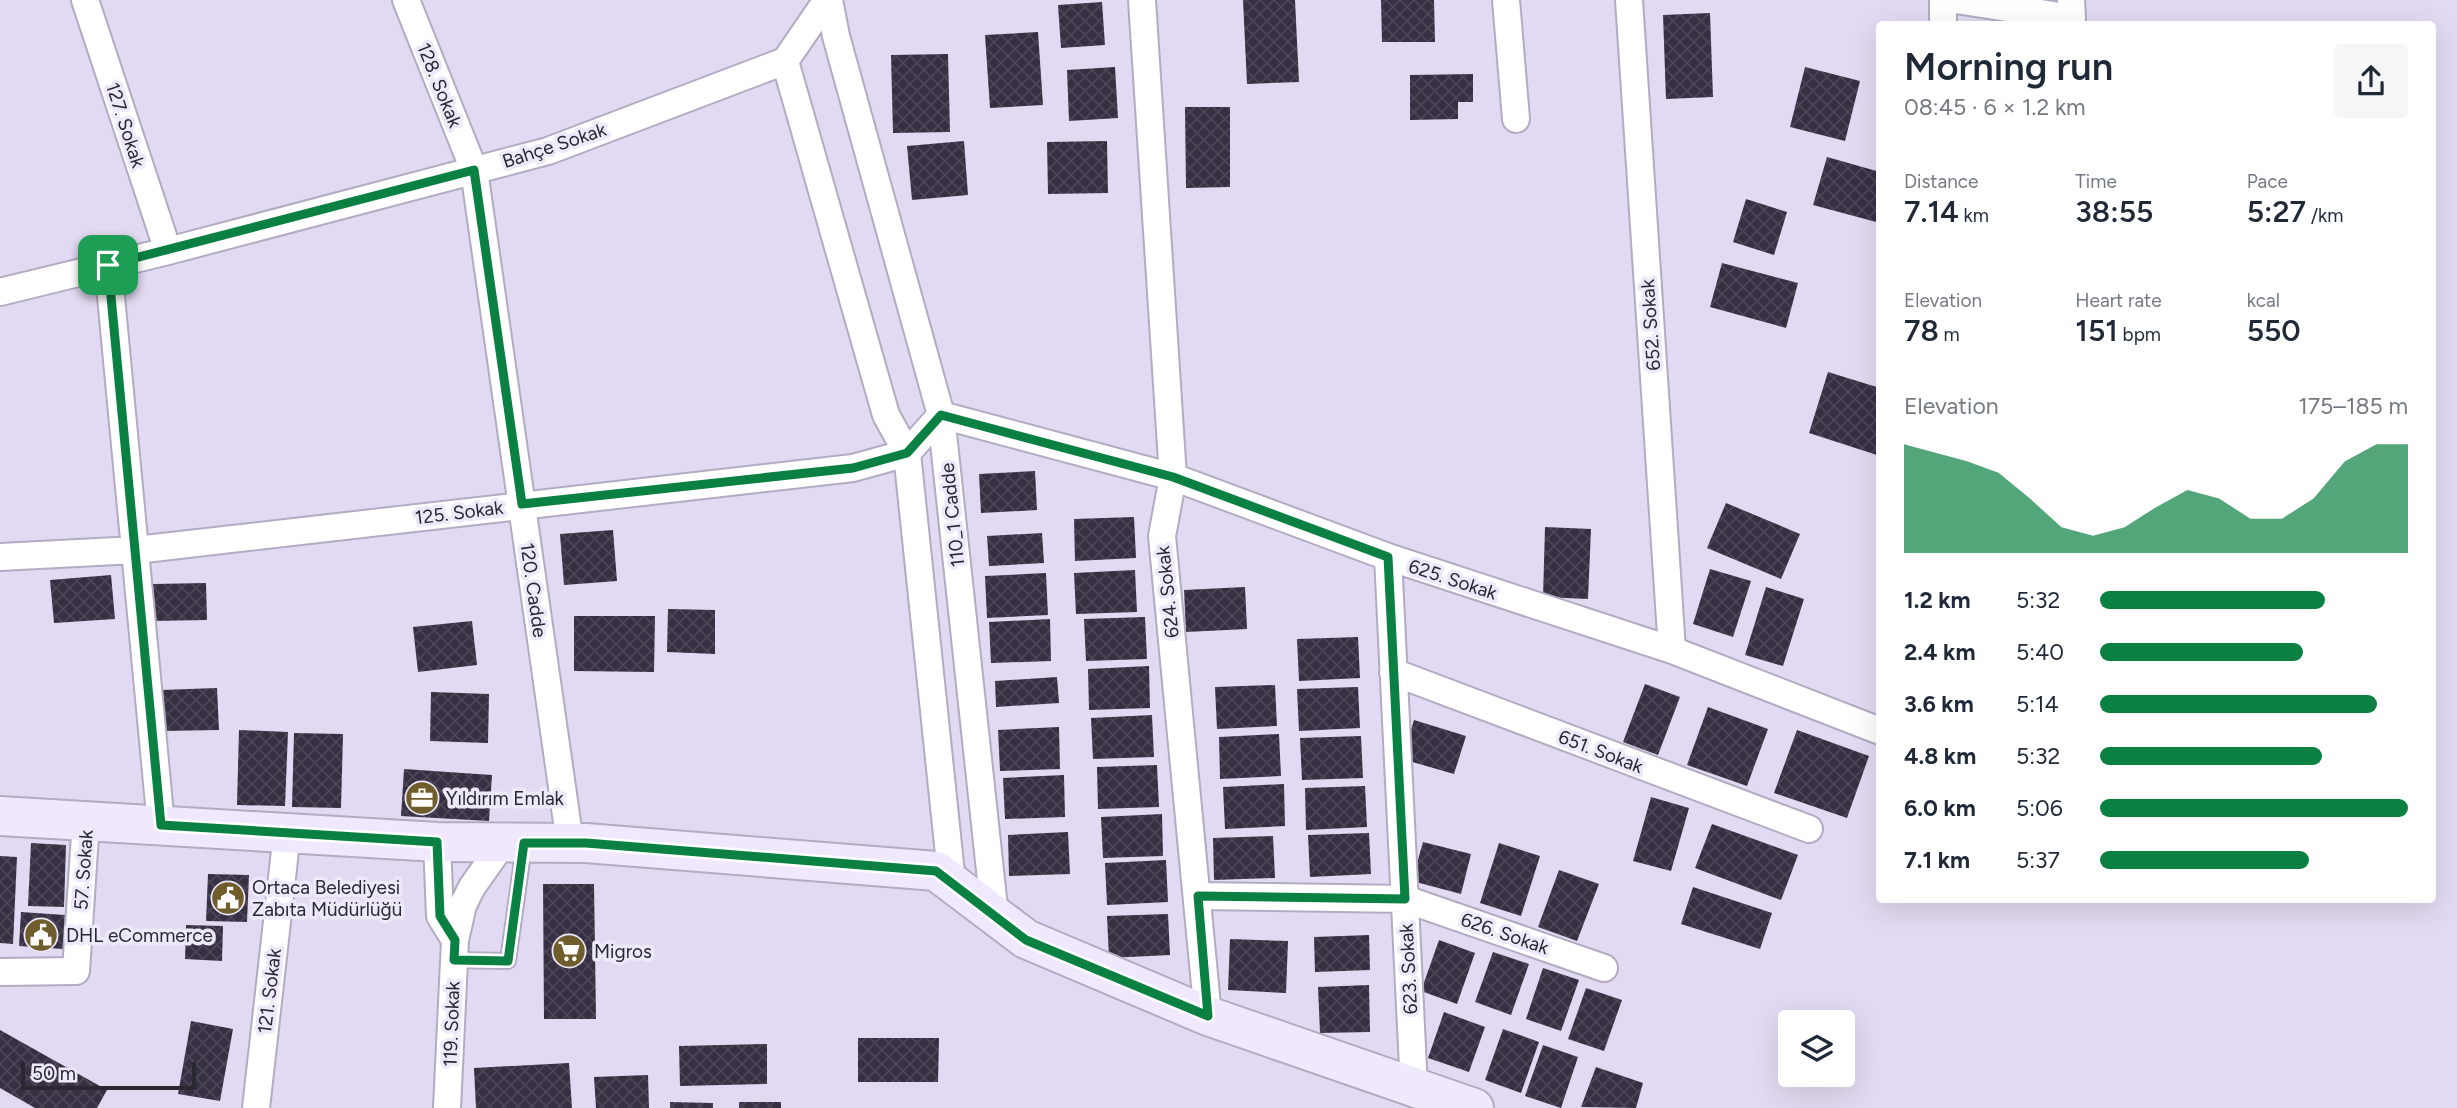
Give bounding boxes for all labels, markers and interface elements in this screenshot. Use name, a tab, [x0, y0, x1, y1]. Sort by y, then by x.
street label: 128. Sokak	[412, 39, 467, 132]
text: Morning run	[1904, 44, 2113, 90]
button: share	[2334, 44, 2408, 118]
street label: 127. Sokak	[101, 80, 150, 171]
text: 08:45 · 6 × 1.2 km	[1904, 93, 2086, 121]
street label: Bahçe Sokak	[499, 118, 610, 173]
text: Distance	[1904, 170, 1978, 193]
text: Time	[2075, 170, 2117, 193]
text: Pace	[2247, 170, 2288, 193]
text: 7.14	[1904, 193, 1959, 230]
text: 38:55	[2075, 193, 2153, 230]
text: 5:27	[2247, 193, 2306, 230]
text: km	[1959, 204, 1989, 227]
text: /km	[2306, 204, 2344, 227]
pin	[78, 235, 138, 295]
icon: arrive	[89, 246, 127, 284]
street label: 652. Sokak	[1636, 278, 1665, 371]
text: Elevation	[1904, 289, 1982, 312]
text: Heart rate	[2075, 289, 2162, 312]
text: kcal	[2247, 289, 2280, 312]
text: 78	[1904, 312, 1939, 349]
text: 151	[2075, 312, 2118, 349]
text: 550	[2247, 312, 2301, 349]
text: m	[1939, 323, 1960, 346]
text: bpm	[2118, 323, 2161, 346]
text: Elevation	[1904, 392, 1999, 420]
text: 175–185 m	[2298, 392, 2408, 420]
street label: 110_1 Cadde	[936, 462, 969, 568]
street label: 125. Sokak	[414, 496, 505, 529]
street label: 120. Cadde	[515, 541, 552, 639]
street label: 624. Sokak	[1151, 544, 1184, 639]
street label: 625. Sokak	[1406, 554, 1501, 605]
text: 1.2 km	[1904, 586, 1971, 614]
text: 5:32	[2016, 586, 2060, 614]
text: 2.4 km	[1904, 638, 1975, 666]
text: 5:40	[2016, 638, 2064, 666]
text: 3.6 km	[1904, 690, 1974, 718]
text: 5:14	[2016, 690, 2059, 718]
street label: 651. Sokak	[1555, 725, 1647, 778]
text: 4.8 km	[1904, 742, 1976, 770]
text: 5:32	[2016, 742, 2060, 770]
office icon: Yıldırım Emlak	[403, 779, 441, 817]
place label: Yıldırım Emlak	[446, 787, 565, 810]
text: 6.0 km	[1904, 794, 1976, 822]
text: 5:06	[2016, 794, 2063, 822]
street label: 57. Sokak	[69, 828, 98, 911]
text: 7.1 km	[1904, 846, 1970, 874]
text: 5:37	[2016, 846, 2060, 874]
place label: Ortaca Belediyesi Zabıta Müdürlüğü	[252, 876, 402, 921]
public building icon: Ortaca Belediyesi Zabıta Müdürlüğü	[209, 879, 247, 917]
street label: 626. Sokak	[1458, 908, 1553, 959]
public building icon: DHL eCommerce	[22, 916, 60, 954]
street label: 623. Sokak	[1395, 922, 1422, 1015]
place label: DHL eCommerce	[66, 924, 213, 947]
supermarket icon: Migros	[550, 932, 588, 970]
place label: Migros	[594, 940, 652, 963]
street label: 121. Sokak	[253, 946, 286, 1035]
street label: 119. Sokak	[439, 980, 465, 1067]
map controls	[1778, 1010, 1855, 1087]
button: layers	[1778, 1010, 1855, 1087]
scale bar	[21, 1059, 196, 1091]
text: 50 m	[32, 1062, 76, 1085]

